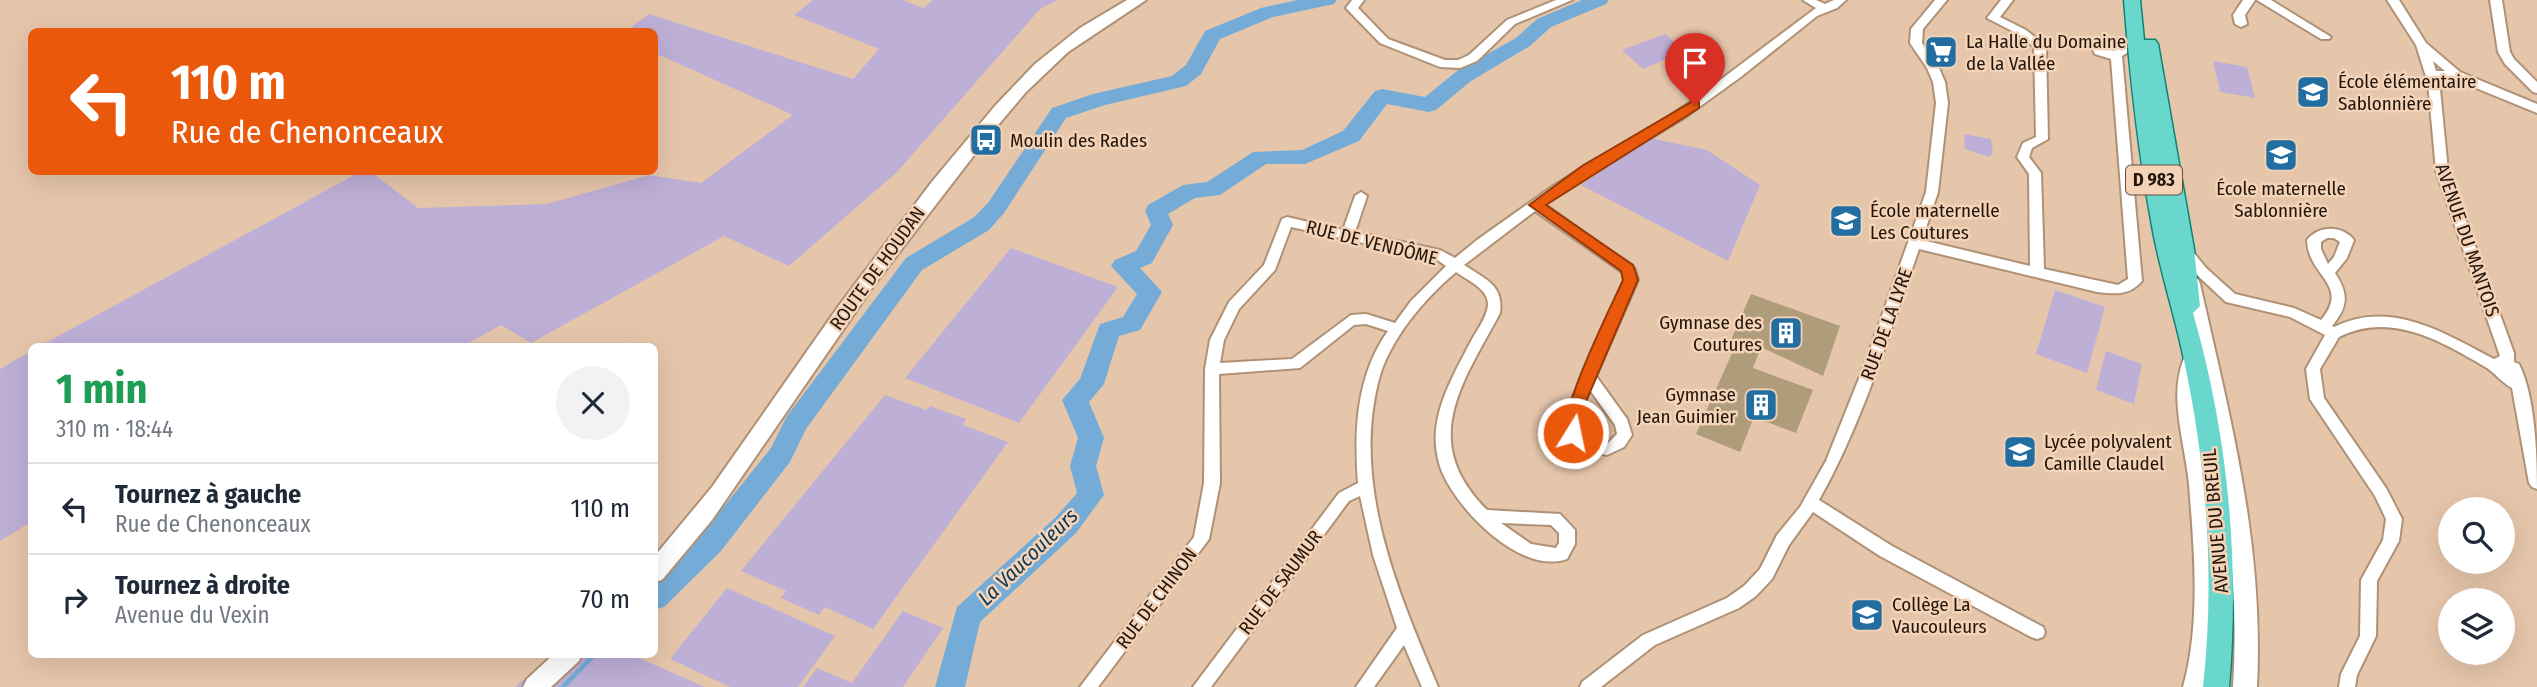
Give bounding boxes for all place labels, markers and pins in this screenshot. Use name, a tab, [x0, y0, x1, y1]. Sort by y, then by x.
place label: La Halle du Domaine de la Vallée	[1966, 30, 2126, 75]
pin	[1665, 33, 1725, 105]
supermarket icon: La Halle du Domaine de la Vallée	[1922, 33, 1960, 71]
place label: École élémentaire Sablonnière	[2338, 70, 2476, 115]
school or university icon: École élémentaire Sablonnière	[2294, 73, 2332, 111]
bus stop icon: Moulin des Rades	[967, 121, 1005, 159]
place label: Moulin des Rades	[1010, 129, 1147, 152]
school or university icon: École maternelle Sablonnière	[2262, 136, 2300, 174]
place label: École maternelle Sablonnière	[2216, 177, 2346, 222]
place label: École maternelle Les Coutures	[1870, 199, 2000, 244]
school or university icon: École maternelle Les Coutures	[1827, 202, 1865, 240]
place label: Gymnase des Coutures	[1659, 311, 1762, 356]
building icon: Gymnase des Coutures	[1767, 314, 1805, 352]
place label: Gymnase Jean Guimier	[1637, 383, 1736, 428]
building icon: Gymnase Jean Guimier	[1742, 386, 1780, 424]
place label: Lycée polyvalent Camille Claudel	[2044, 430, 2173, 475]
school or university icon: Lycée polyvalent Camille Claudel	[2001, 433, 2039, 471]
place label: Collège La Vaucouleurs	[1892, 593, 1987, 638]
school or university icon: Collège La Vaucouleurs	[1848, 596, 1886, 634]

